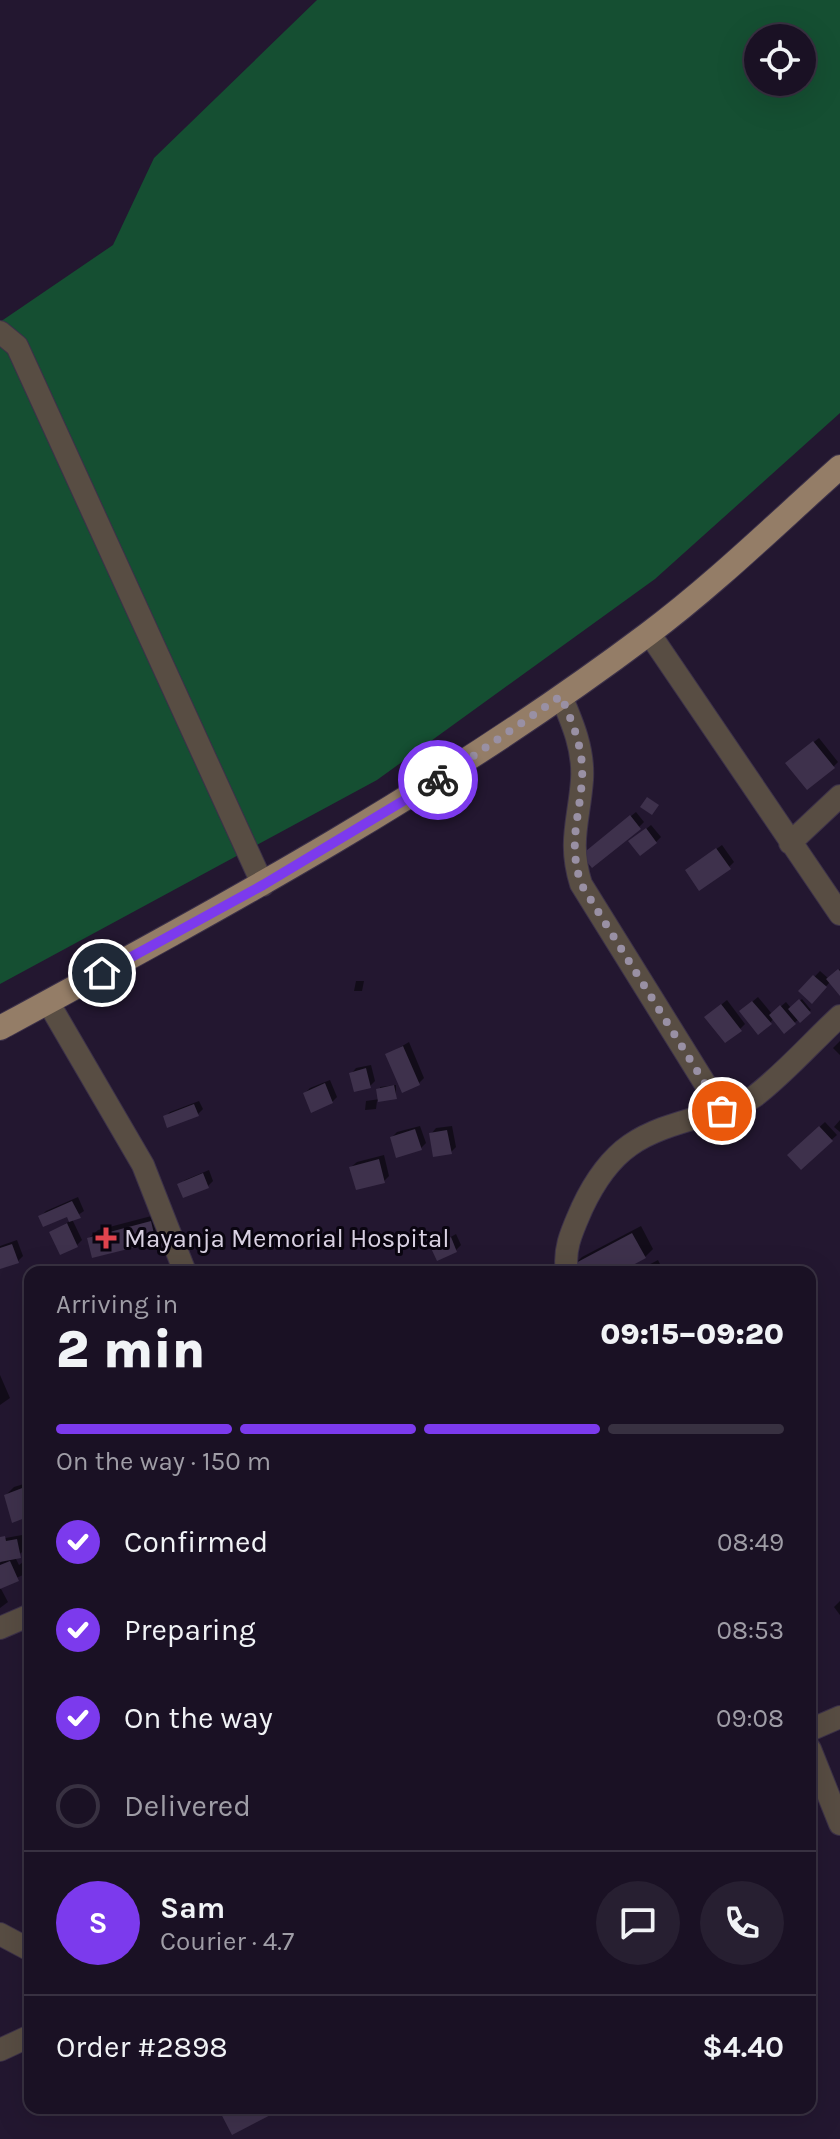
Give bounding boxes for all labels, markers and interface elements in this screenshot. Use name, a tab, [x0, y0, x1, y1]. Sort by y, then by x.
map controls	[744, 24, 816, 96]
button: locate	[744, 24, 816, 96]
courier	[398, 740, 478, 820]
icon: bike	[416, 758, 460, 802]
pin	[68, 939, 136, 1007]
icon: home	[80, 951, 124, 995]
pin	[688, 1077, 756, 1145]
icon: bag	[700, 1089, 744, 1133]
place label: Mayanja Memorial Hospital	[124, 1223, 449, 1254]
marker: Mayanja Memorial Hospital	[95, 1227, 117, 1249]
text: Arriving in	[56, 1289, 178, 1320]
text: 09:15–09:20	[600, 1316, 784, 1352]
text: 2 min	[56, 1319, 205, 1380]
text: On the way · 150 m	[56, 1446, 271, 1477]
icon: check	[56, 1520, 100, 1564]
text: Confirmed	[124, 1524, 268, 1560]
text: 08:49	[717, 1527, 784, 1558]
icon: check	[56, 1608, 100, 1652]
text: Preparing	[124, 1612, 256, 1648]
text: 08:53	[717, 1615, 784, 1646]
icon: check	[56, 1696, 100, 1740]
text: On the way	[124, 1700, 273, 1736]
text: 09:08	[716, 1703, 784, 1734]
text: Delivered	[124, 1788, 251, 1824]
button: chat	[596, 1881, 680, 1965]
button: phone	[700, 1881, 784, 1965]
text: Sam	[160, 1890, 225, 1926]
text: S	[88, 1905, 108, 1941]
text: Courier · 4.7	[160, 1926, 294, 1957]
text: Order #2898	[56, 2029, 228, 2065]
text: $4.40	[702, 2029, 784, 2065]

